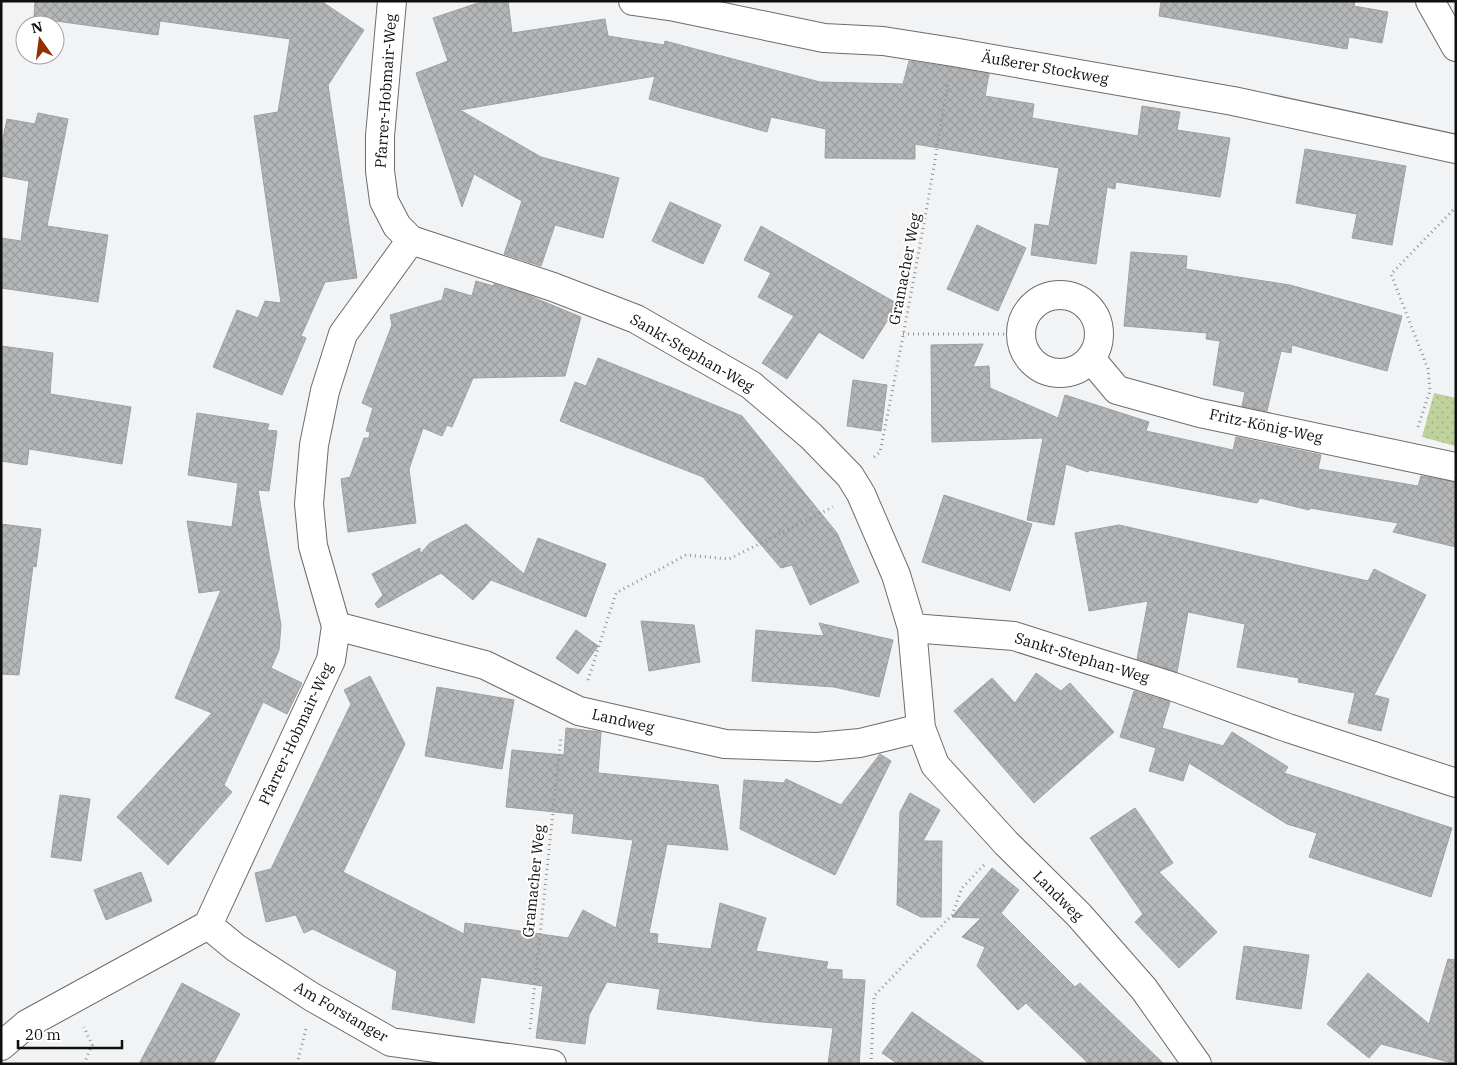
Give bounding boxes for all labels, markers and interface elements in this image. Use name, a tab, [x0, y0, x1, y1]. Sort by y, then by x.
street label: Pfarrer-Hobmair-Weg	[371, 13, 400, 169]
north arrow	[15, 15, 65, 65]
text: N	[29, 17, 44, 37]
street label: Äußerer Stockweg	[980, 47, 1110, 88]
street label: Gramacher Weg	[884, 211, 925, 326]
street label: Sankt-Stephan-Weg	[627, 309, 758, 396]
street label: Fritz-König-Weg	[1208, 404, 1325, 447]
street label: Sankt-Stephan-Weg	[1012, 628, 1152, 687]
street label: Pfarrer-Hobmair-Weg	[254, 660, 337, 808]
street label: Landweg	[590, 704, 656, 737]
street label: Gramacher Weg	[518, 824, 549, 938]
street label: Landweg	[1029, 866, 1088, 925]
street label: Am Forstanger	[291, 977, 392, 1046]
scale bar	[18, 1018, 121, 1050]
text: 20 m	[25, 1025, 61, 1044]

